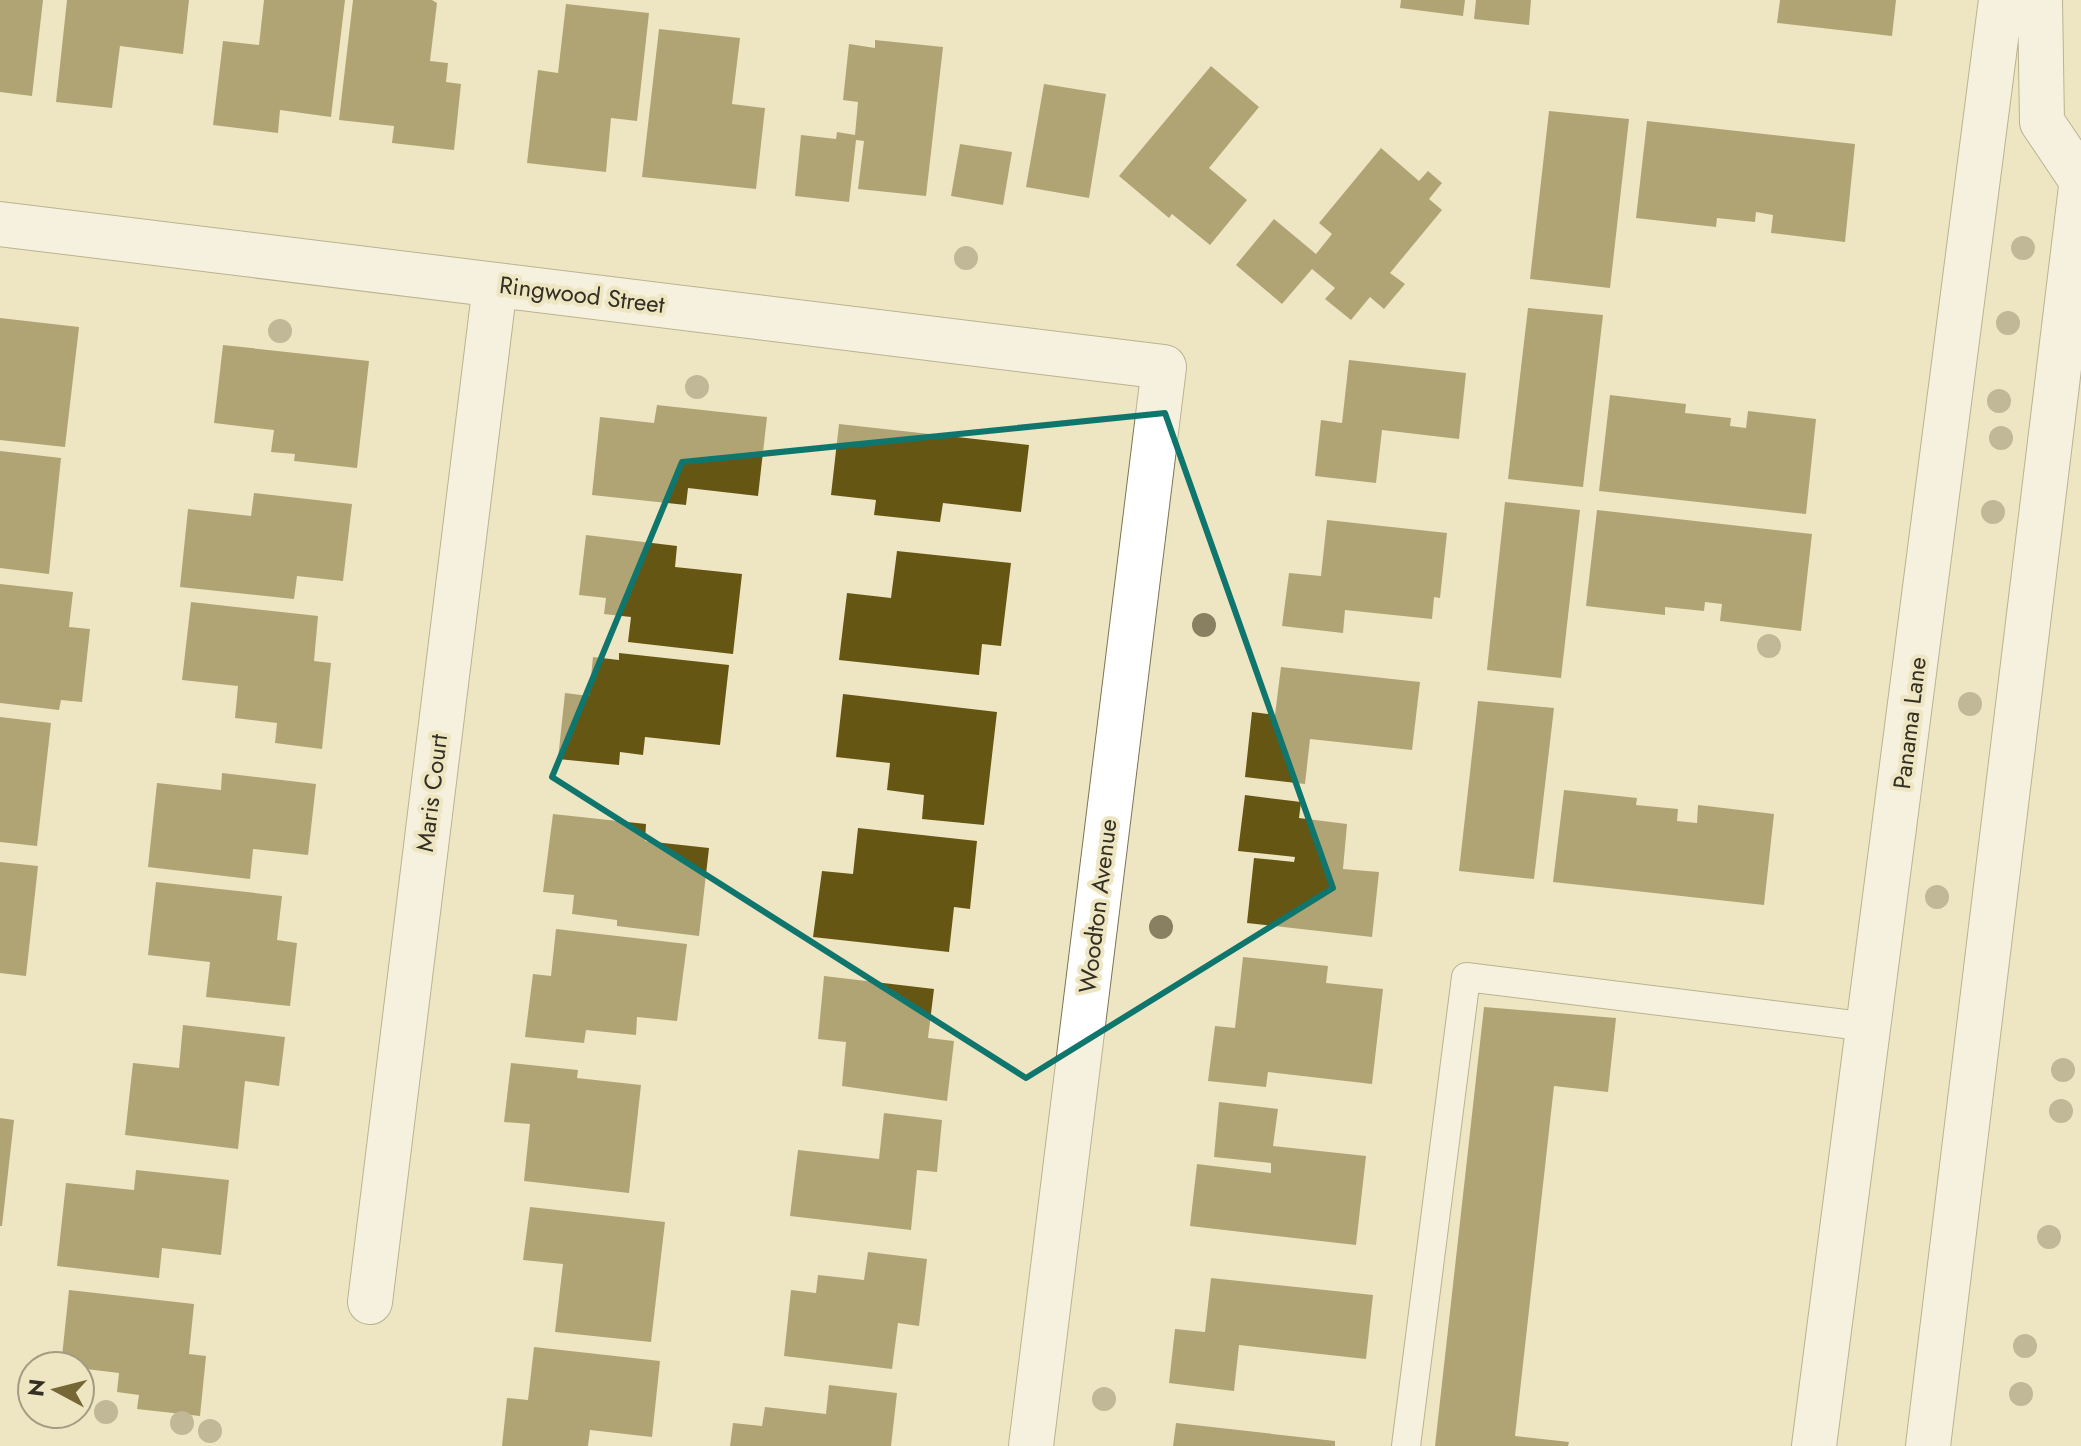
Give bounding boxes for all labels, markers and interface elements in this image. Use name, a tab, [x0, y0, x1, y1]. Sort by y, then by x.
street label: Ringwood Street	[497, 267, 667, 322]
street label: Panama Lane	[1884, 655, 1935, 791]
street label: Maris Court	[407, 732, 456, 854]
street label: Woodton Avenue	[1069, 817, 1126, 995]
north arrow	[16, 1350, 96, 1430]
text: N	[19, 1377, 53, 1398]

